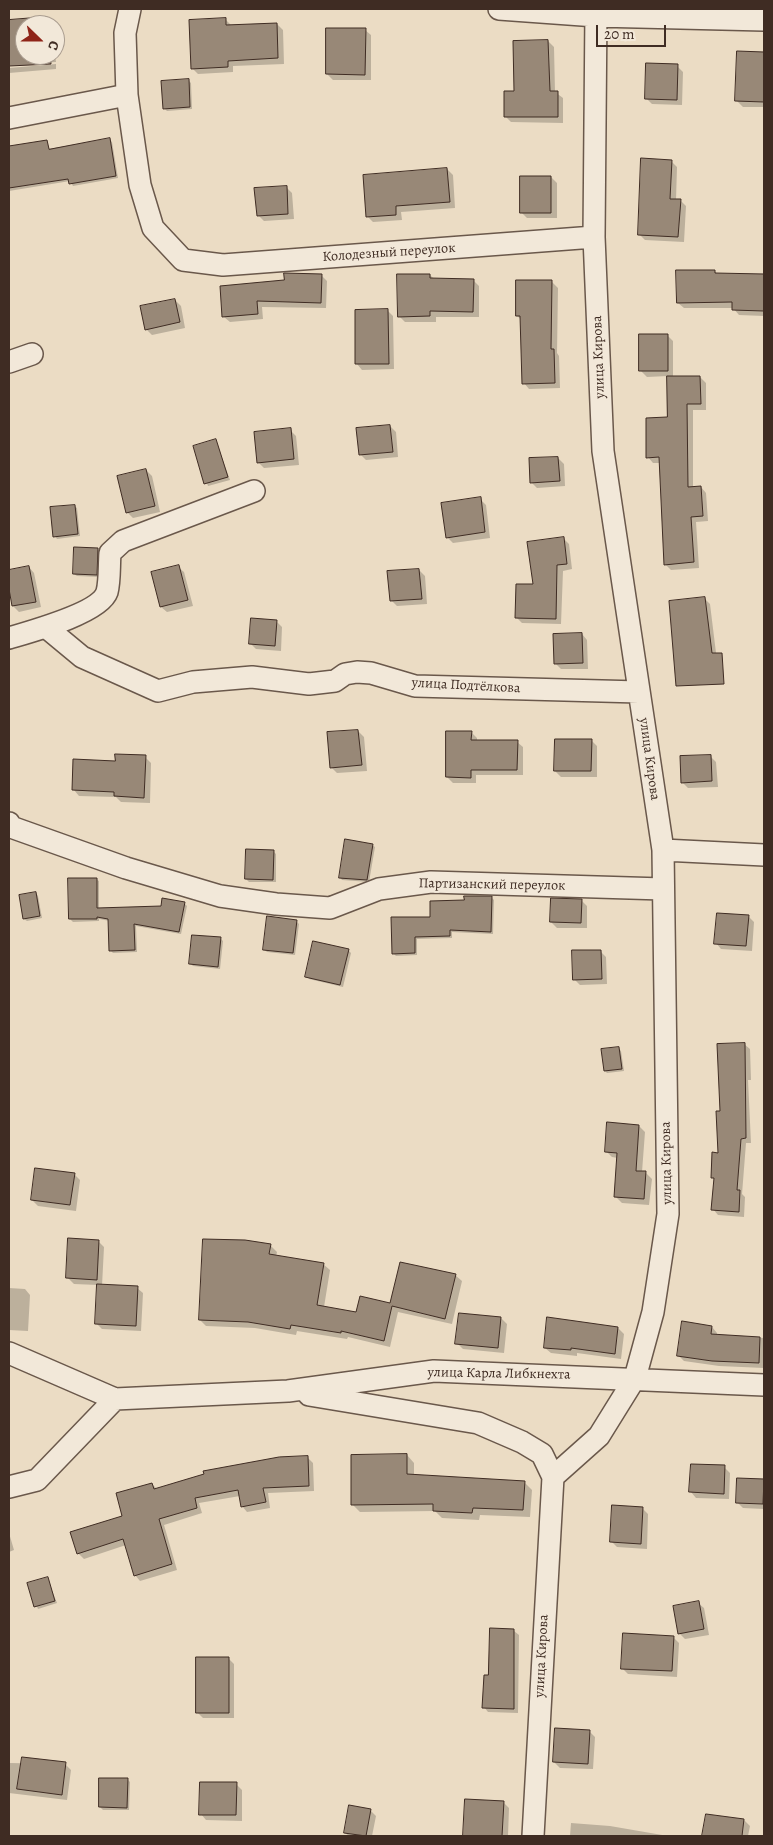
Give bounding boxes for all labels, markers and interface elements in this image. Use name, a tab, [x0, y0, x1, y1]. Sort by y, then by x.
north arrow	[15, 15, 65, 65]
scale bar	[598, 15, 668, 47]
text: 20 m	[604, 24, 635, 44]
text: С	[43, 38, 64, 53]
street label: Колодезный переулок	[322, 240, 456, 266]
street label: улица Кирова	[589, 315, 609, 399]
street label: улица Подтёлкова	[411, 675, 521, 697]
street label: улица Кирова	[635, 717, 663, 801]
street label: Партизанский переулок	[418, 875, 566, 895]
street label: улица Кирова	[658, 1121, 676, 1205]
street label: улица Карла Либкнехта	[427, 1364, 571, 1384]
street label: улица Кирова	[531, 1614, 553, 1698]

